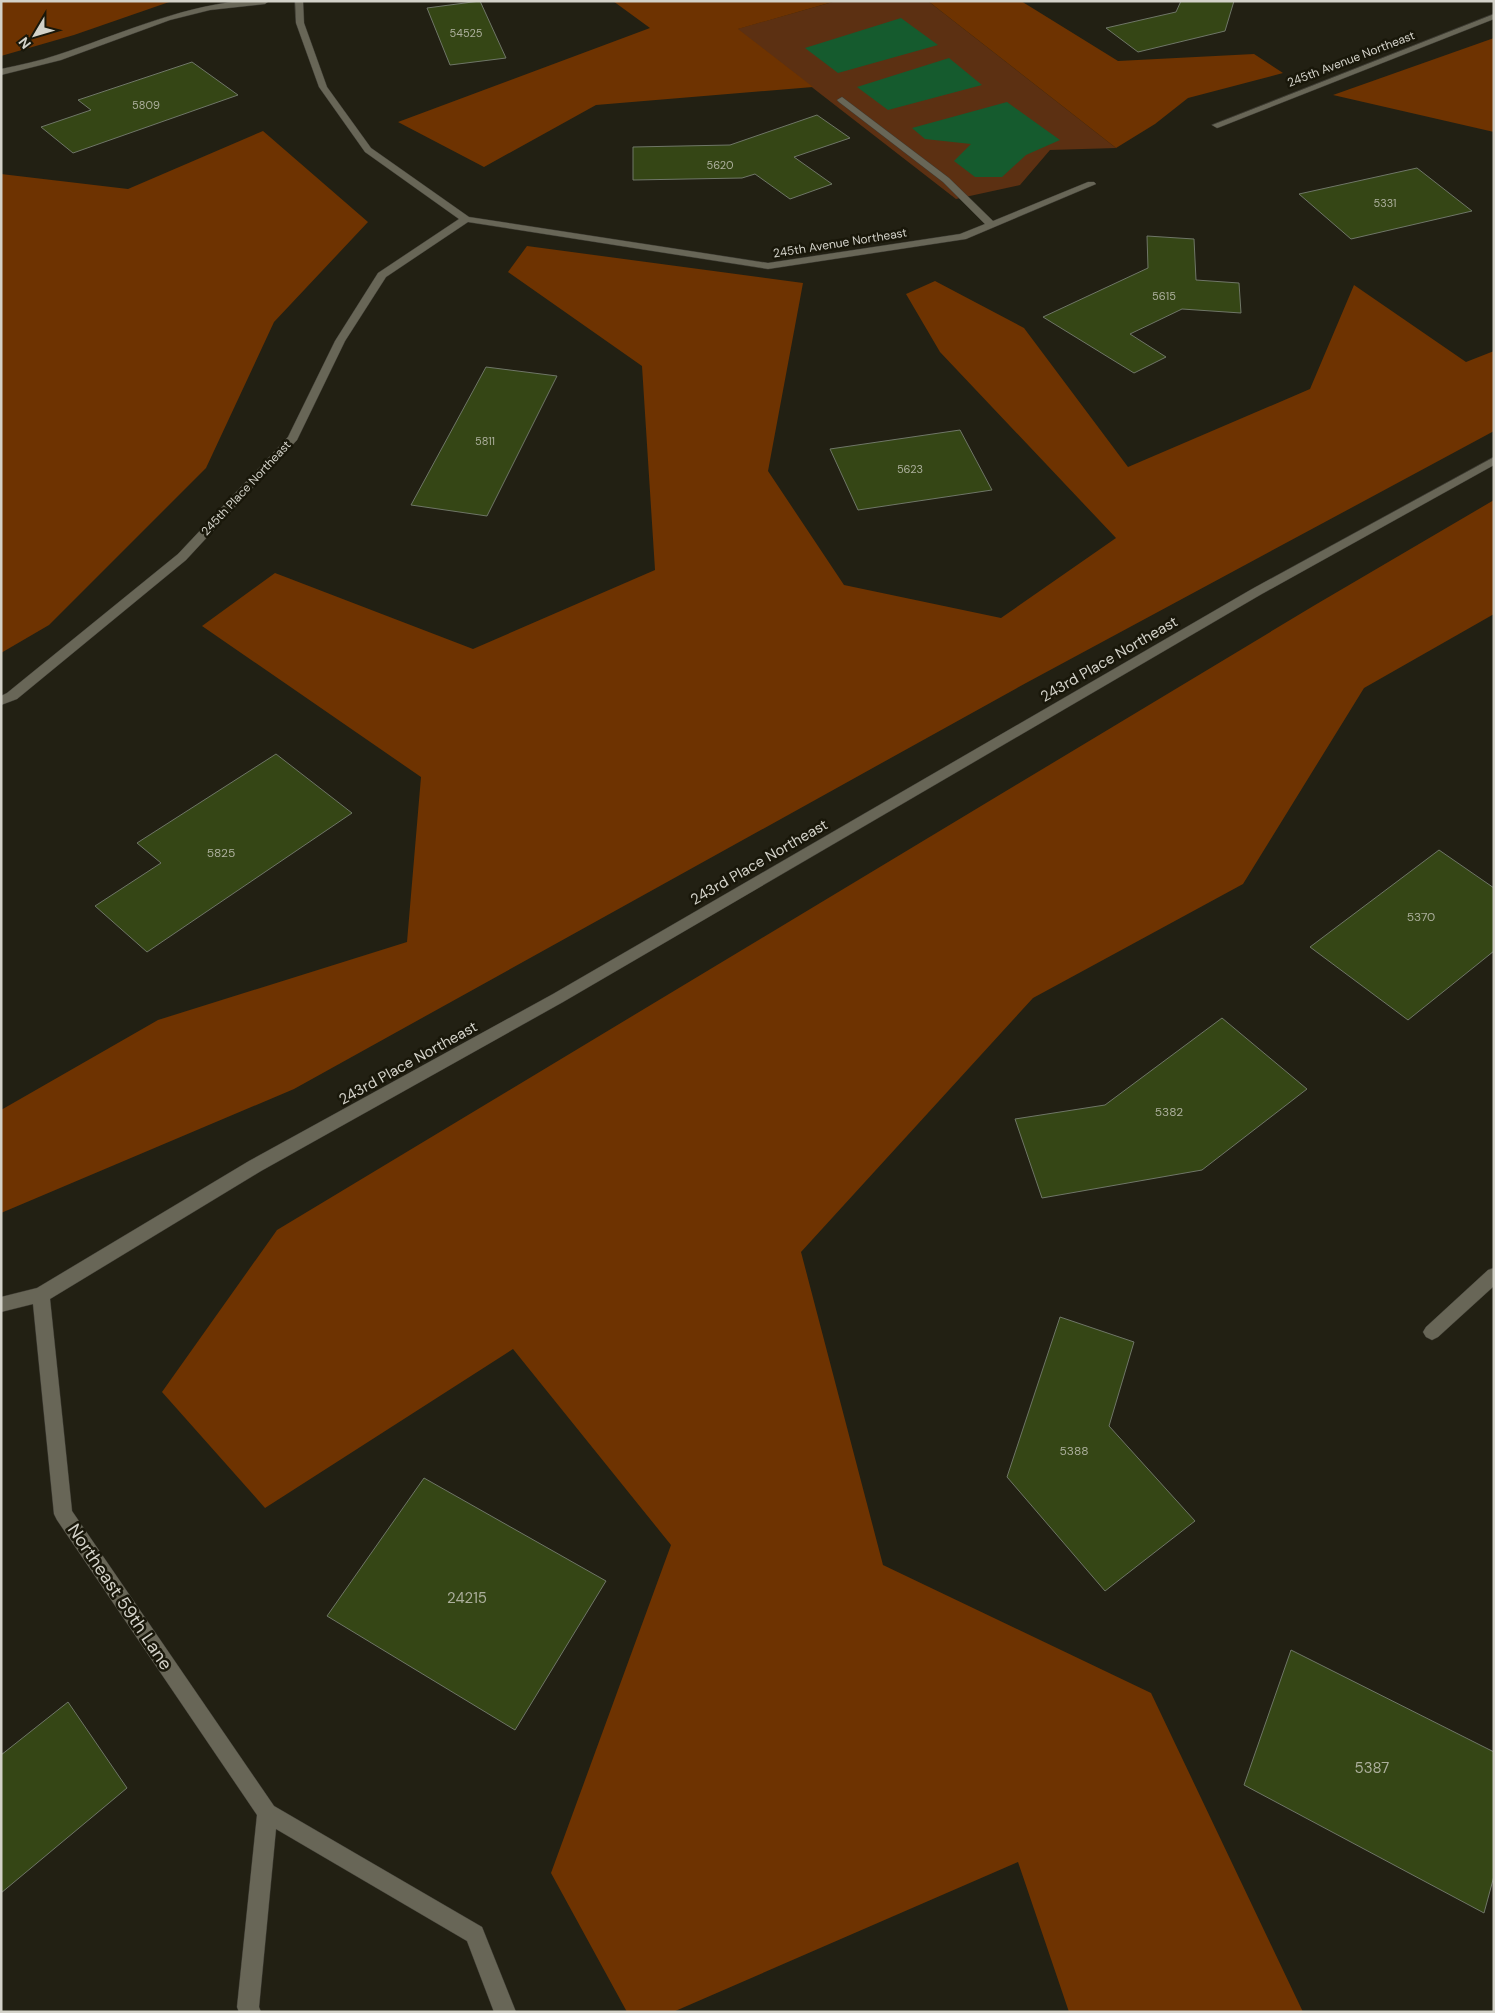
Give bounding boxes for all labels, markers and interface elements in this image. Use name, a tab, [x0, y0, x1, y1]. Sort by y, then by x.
north arrow	[10, 10, 60, 60]
house number: 54525	[450, 26, 483, 40]
street label: 245th Avenue Northeast	[1285, 27, 1417, 91]
text: N	[15, 33, 35, 53]
house number: 5809	[132, 98, 160, 112]
house number: 5620	[706, 158, 734, 172]
house number: 5331	[1374, 196, 1396, 210]
street label: 245th Avenue Northeast	[772, 224, 908, 261]
house number: 5615	[1152, 289, 1176, 303]
house number: 5811	[475, 434, 495, 448]
street label: 245th Place Northeast	[198, 437, 294, 539]
house number: 5623	[897, 462, 923, 476]
street label: 243rd Place Northeast	[1037, 611, 1181, 707]
street label: 243rd Place Northeast	[687, 814, 831, 910]
house number: 5825	[207, 845, 235, 861]
house number: 5370	[1407, 909, 1435, 925]
street label: 243rd Place Northeast	[335, 1017, 481, 1109]
house number: 5382	[1155, 1104, 1183, 1120]
house number: 5388	[1059, 1443, 1089, 1459]
street label: Northeast 59th Lane	[62, 1519, 178, 1675]
house number: 24215	[447, 1588, 487, 1608]
house number: 5387	[1355, 1758, 1389, 1778]

